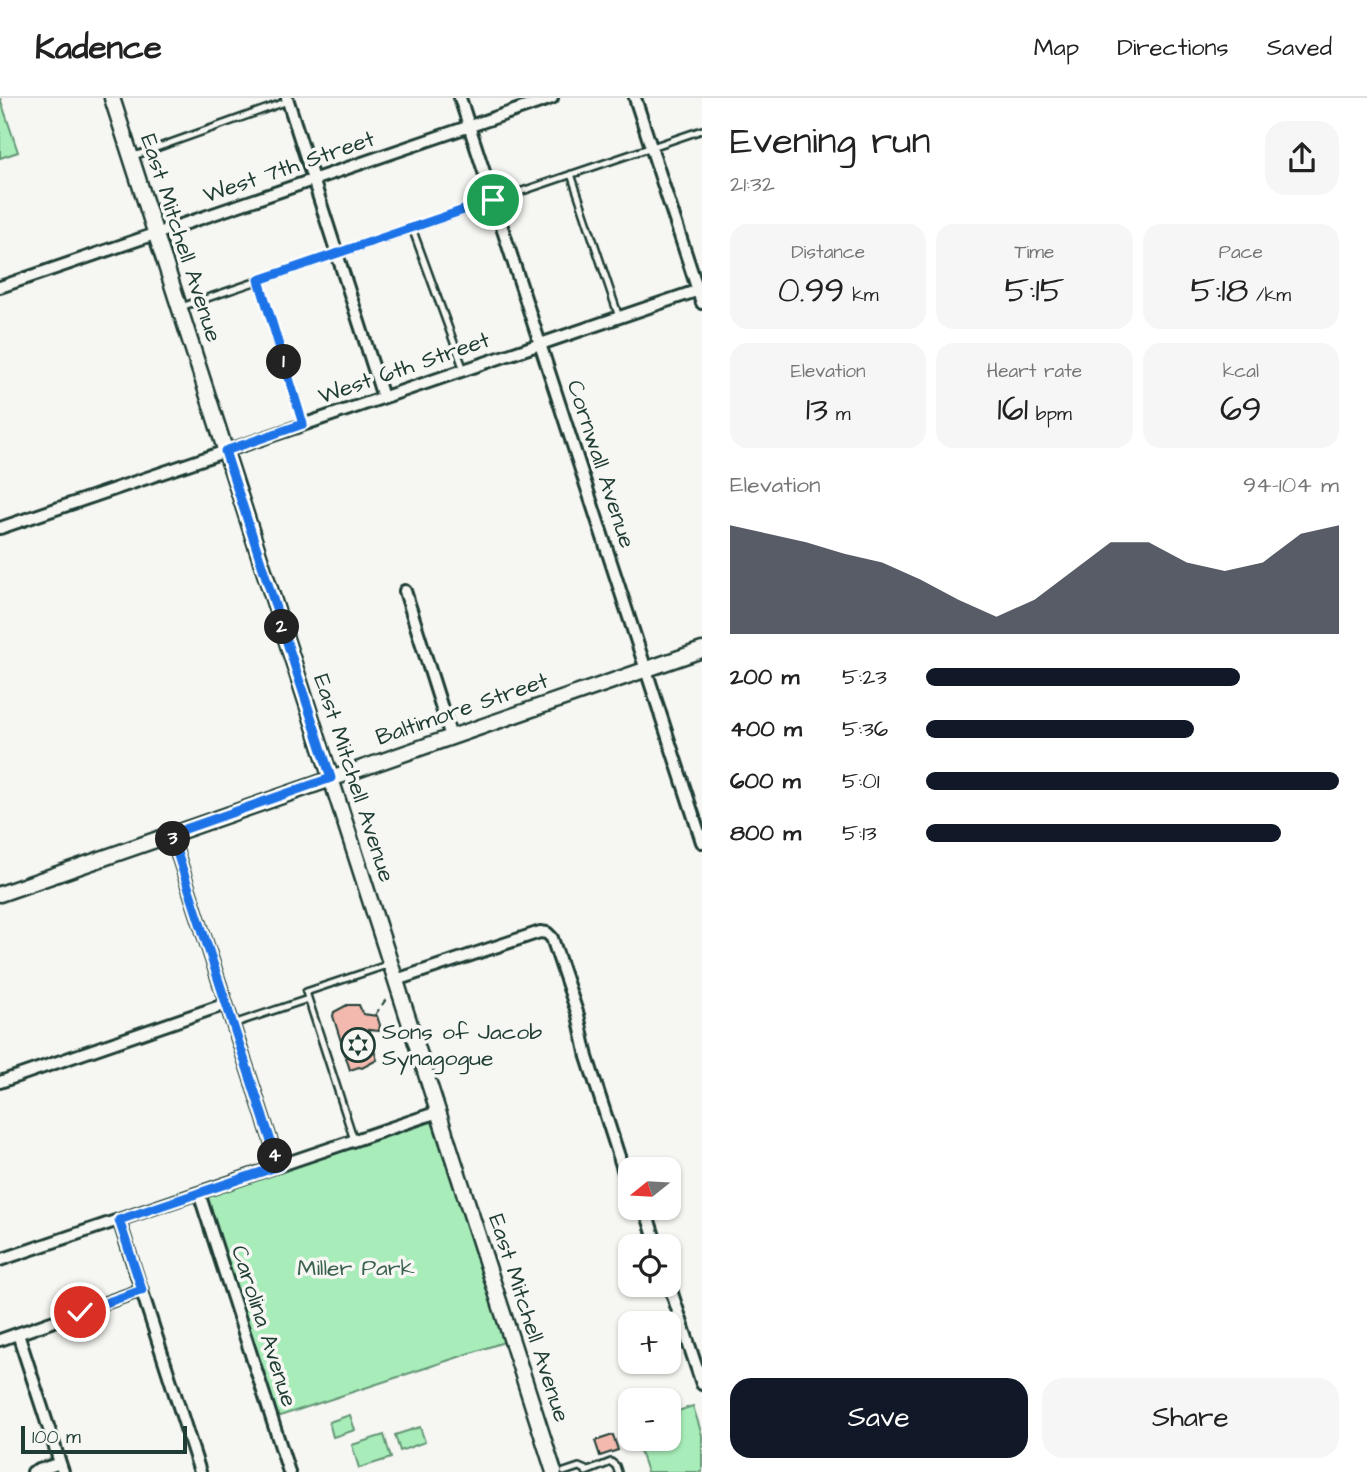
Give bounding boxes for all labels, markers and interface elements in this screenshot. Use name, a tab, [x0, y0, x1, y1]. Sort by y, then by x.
text: Kadence	[35, 25, 162, 71]
text: Map	[1034, 31, 1079, 65]
text: Directions	[1117, 31, 1229, 65]
text: Saved	[1267, 31, 1332, 65]
text: Evening run	[730, 116, 931, 168]
button: share	[1265, 121, 1339, 195]
street label: West 7th Street	[199, 122, 380, 211]
street label: East Mitchell Avenue	[132, 130, 230, 346]
text: 21:32	[730, 168, 775, 200]
pin	[463, 170, 523, 230]
icon: arrive	[474, 181, 512, 219]
text: Distance	[791, 239, 865, 266]
text: Time	[1015, 239, 1054, 266]
text: Pace	[1219, 239, 1263, 266]
text: 0.99	[778, 266, 845, 315]
text: 5:15	[1005, 266, 1064, 315]
text: 5:18	[1191, 266, 1248, 315]
text: km	[845, 282, 879, 309]
text: /km	[1248, 282, 1291, 309]
street label: West 6th Street	[314, 323, 495, 412]
pin: 1	[266, 344, 302, 380]
text: 1	[282, 348, 285, 375]
text: Elevation	[791, 358, 866, 385]
text: Heart rate	[987, 358, 1082, 385]
text: kcal	[1223, 358, 1259, 385]
street label: Cornwall Avenue	[559, 376, 643, 552]
text: 13	[806, 385, 828, 434]
text: 161	[997, 385, 1028, 434]
text: 69	[1220, 385, 1262, 434]
text: m	[828, 401, 851, 428]
text: bpm	[1028, 401, 1072, 428]
text: Elevation	[730, 469, 821, 501]
text: 94–104 m	[1243, 469, 1339, 501]
pin: 2	[264, 610, 300, 644]
text: 2	[276, 613, 287, 640]
text: 200 m	[730, 661, 799, 693]
text: 5:23	[842, 661, 887, 693]
street label: Baltimore Street	[371, 664, 553, 754]
street label: East Mitchell Avenue	[305, 670, 403, 886]
text: 400 m	[730, 713, 802, 745]
text: 5:36	[842, 713, 888, 745]
text: 600 m	[730, 765, 801, 797]
text: 5:01	[842, 765, 880, 797]
text: 800 m	[730, 817, 801, 849]
text: 5:13	[842, 817, 877, 849]
pin: 3	[156, 822, 190, 856]
text: 3	[168, 825, 177, 852]
place label: Sons of Jacob Synagogue	[382, 1016, 542, 1075]
synagogue icon: Sons of Jacob Synagogue	[339, 1026, 377, 1064]
pin: 4	[258, 1138, 292, 1174]
text: 4	[268, 1142, 281, 1169]
north arrow	[618, 1157, 681, 1220]
map controls	[618, 1157, 681, 1451]
street label: East Mitchell Avenue	[480, 1210, 578, 1426]
button: locate	[618, 1234, 681, 1297]
street label: Carolina Avenue	[223, 1241, 305, 1411]
park label: Miller Park	[297, 1252, 415, 1284]
pin	[50, 1282, 110, 1342]
icon: check	[61, 1293, 99, 1331]
button: +	[618, 1311, 681, 1374]
button: Save	[730, 1378, 1028, 1458]
button: Share	[1042, 1378, 1339, 1458]
button: −	[618, 1388, 681, 1451]
scale bar	[21, 1423, 187, 1455]
text: 100 m	[32, 1424, 81, 1451]

